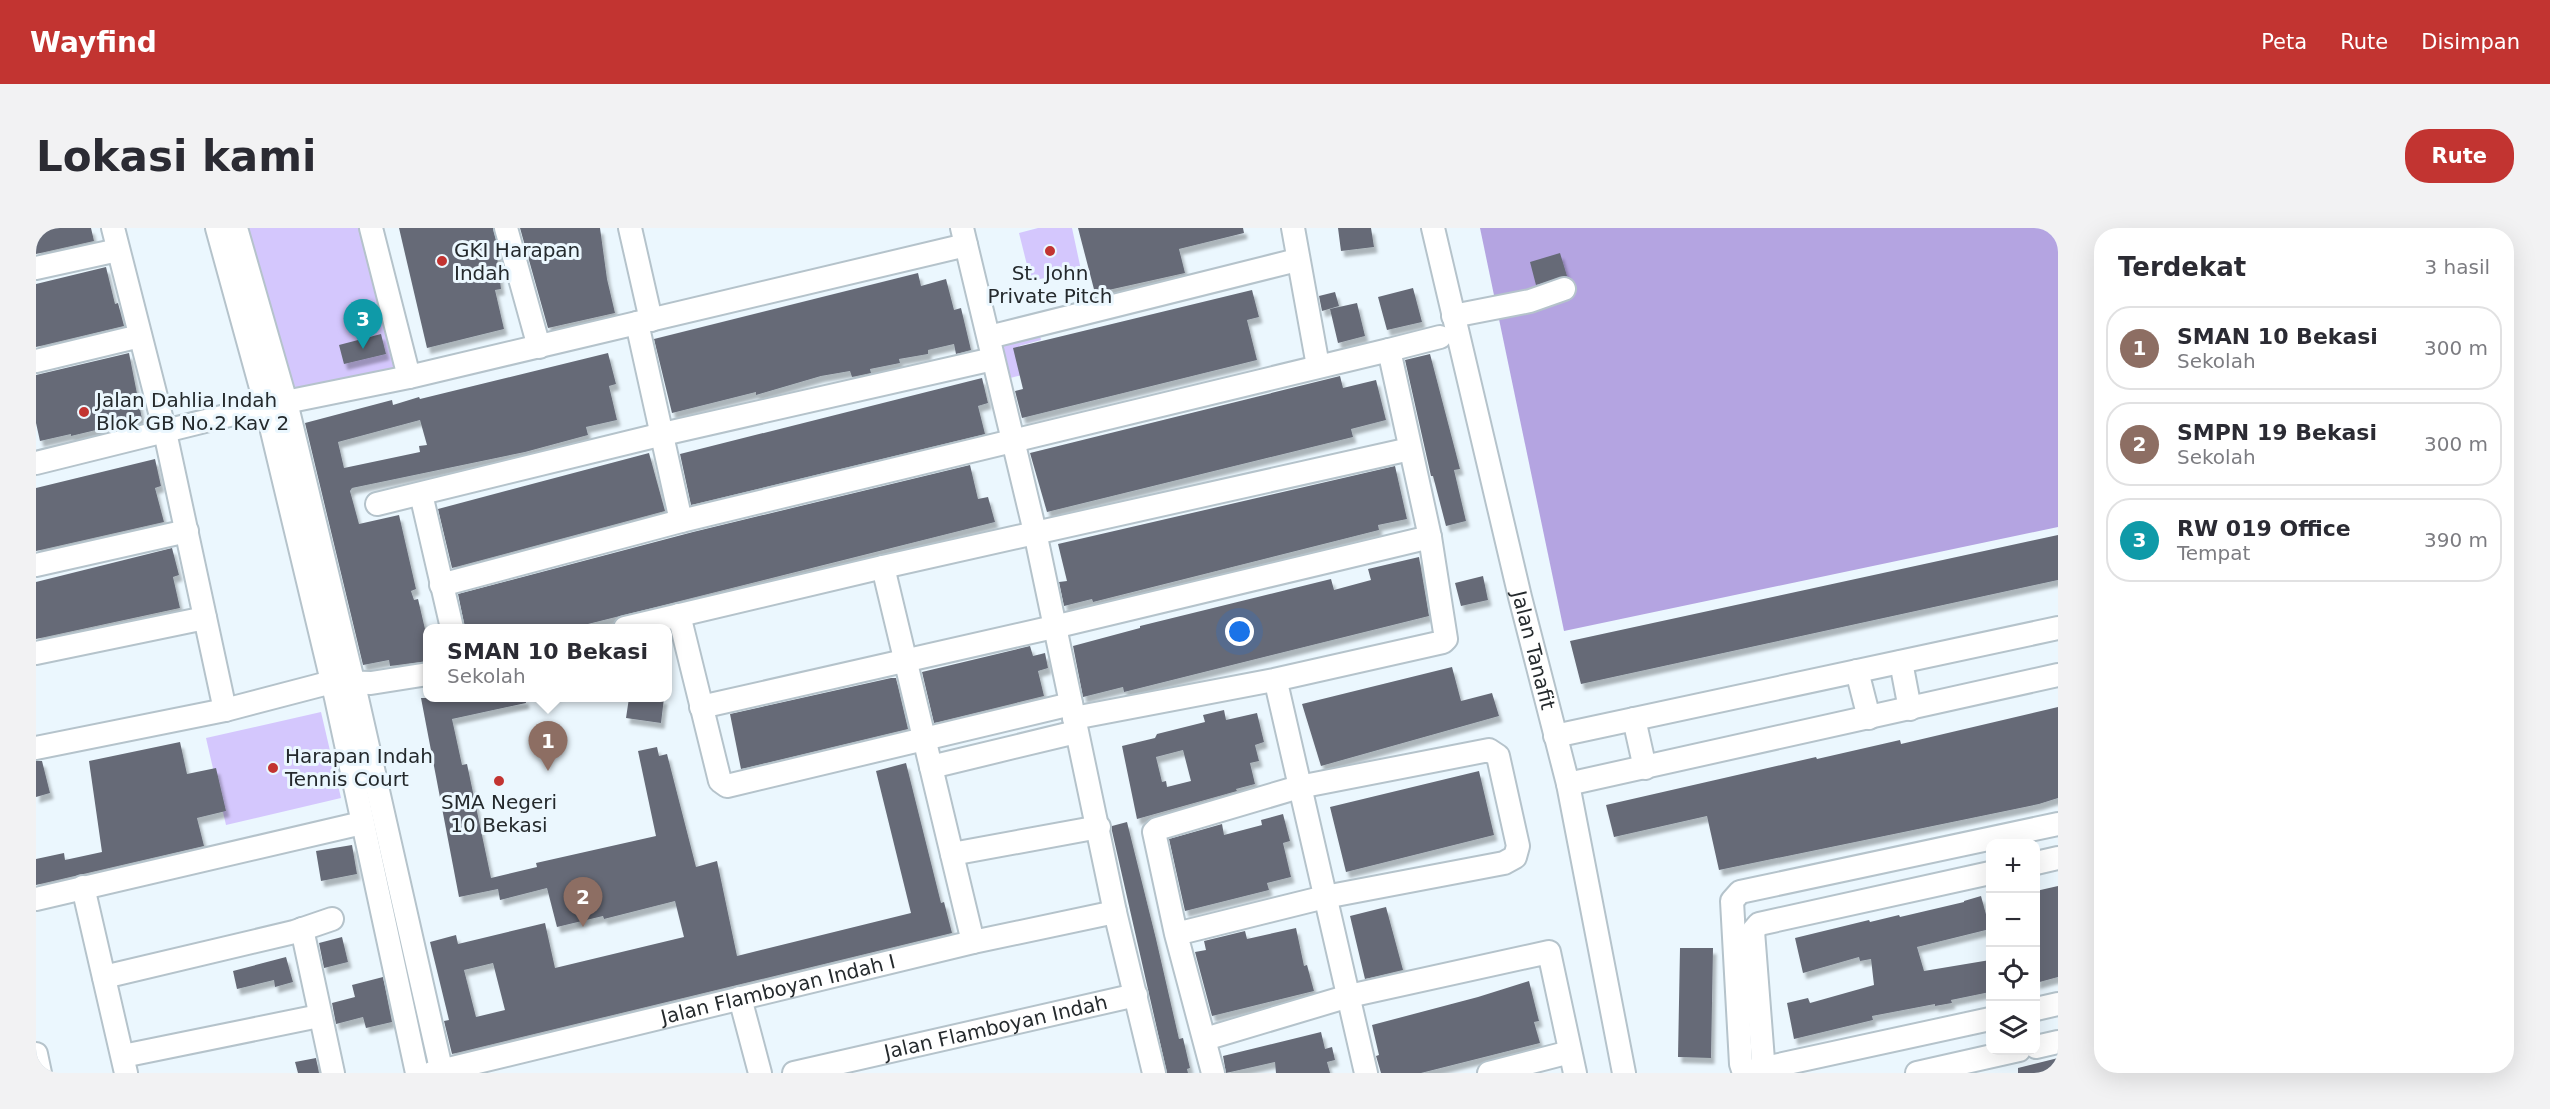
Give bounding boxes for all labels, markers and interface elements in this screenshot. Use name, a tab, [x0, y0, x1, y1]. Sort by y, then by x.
text: Wayfind	[30, 26, 157, 59]
text: Peta	[2261, 30, 2307, 54]
text: Rute	[2340, 30, 2388, 54]
text: Disimpan	[2421, 30, 2520, 54]
button: Rute	[2405, 129, 2514, 183]
text: Lokasi kami	[36, 132, 316, 181]
place label: GKI Harapan Indah	[454, 238, 580, 285]
marker: St. John Private Pitch	[1043, 244, 1057, 258]
text: Terdekat	[2118, 252, 2246, 282]
marker: GKI Harapan Indah	[435, 254, 449, 268]
text: 3 hasil	[2424, 255, 2490, 279]
place label: St. John Private Pitch	[988, 261, 1112, 308]
pin: 3	[344, 300, 382, 349]
text: SMAN 10 Bekasi	[2177, 324, 2378, 349]
text: 1	[2133, 336, 2146, 360]
text: 300 m	[2424, 336, 2488, 360]
text: Sekolah	[2177, 349, 2256, 373]
place label: Jalan Dahlia Indah Blok GB No.2 Kav 2	[94, 388, 289, 435]
marker: Jalan Dahlia Indah Blok GB No.2 Kav 2	[77, 405, 91, 419]
text: SMPN 19 Bekasi	[2177, 420, 2377, 445]
text: 2	[2133, 432, 2146, 456]
text: 300 m	[2424, 432, 2488, 456]
text: Sekolah	[2177, 445, 2256, 469]
text: RW 019 Office	[2177, 516, 2351, 541]
text: 3	[2133, 528, 2146, 552]
text: 390 m	[2424, 528, 2488, 552]
text: Tempat	[2177, 541, 2250, 565]
street label: Jalan Tanafit	[1507, 587, 1560, 712]
your location	[1225, 617, 1254, 646]
popup	[423, 624, 672, 702]
text: SMAN 10 Bekasi	[447, 639, 648, 664]
text: Sekolah	[447, 664, 526, 688]
pin: 1	[528, 722, 568, 771]
place label: Harapan Indah Tennis Court	[284, 744, 433, 791]
marker: Harapan Indah Tennis Court	[266, 761, 280, 775]
marker: SMA Negeri 10 Bekasi	[492, 774, 506, 788]
place label: SMA Negeri 10 Bekasi	[441, 790, 557, 837]
map controls	[1986, 839, 2040, 1055]
button: +	[1986, 839, 2040, 893]
pin: 2	[564, 878, 602, 927]
button: −	[1986, 893, 2040, 947]
button: locate	[1986, 947, 2040, 1001]
street label: Jalan Flamboyan Indah I	[656, 949, 898, 1030]
street label: Jalan Flamboyan Indah	[880, 990, 1110, 1064]
button: layers	[1986, 1001, 2040, 1055]

